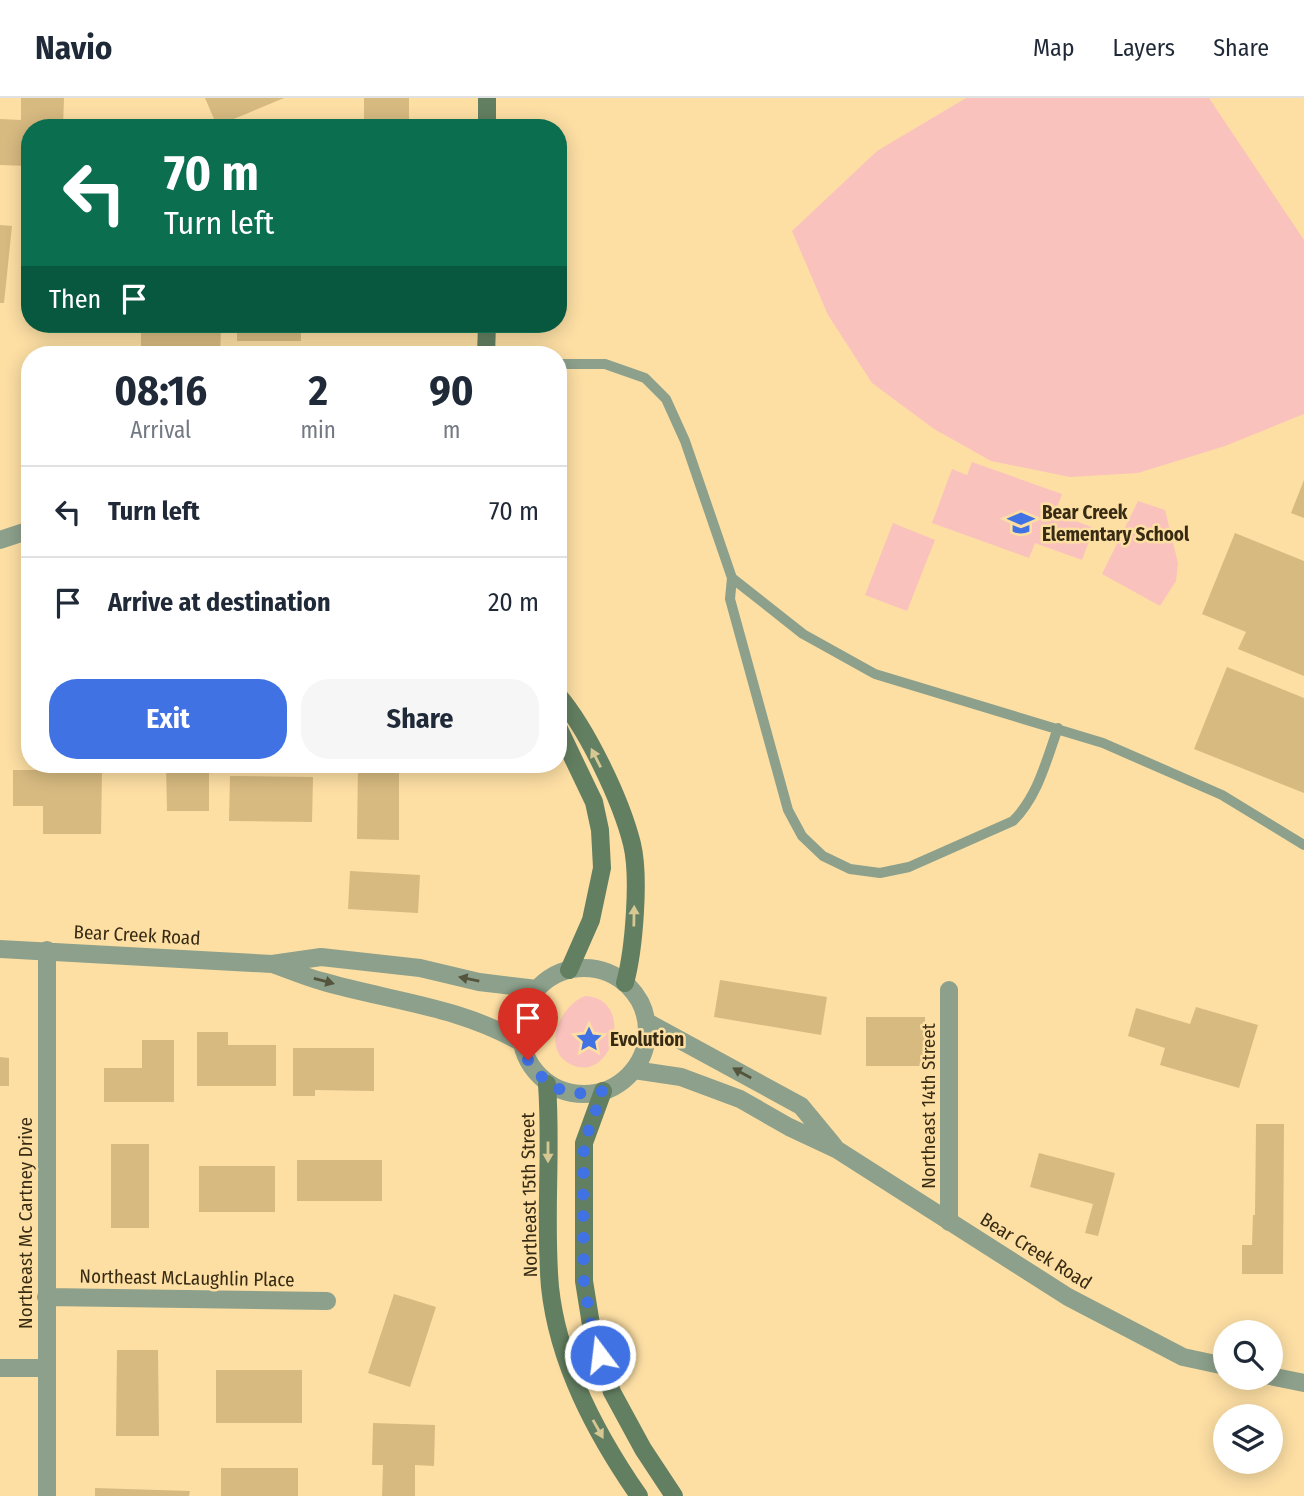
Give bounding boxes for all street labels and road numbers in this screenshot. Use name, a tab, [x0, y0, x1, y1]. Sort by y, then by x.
street label: Bear Creek Road	[73, 920, 201, 950]
street label: Northeast 14th Street	[917, 1022, 940, 1189]
street label: Northeast 15th Street	[516, 1112, 542, 1278]
street label: Northeast Mc Cartney Drive	[14, 1117, 37, 1329]
street label: Bear Creek Road	[976, 1208, 1096, 1294]
street label: Northeast McLaughlin Place	[79, 1265, 295, 1291]

